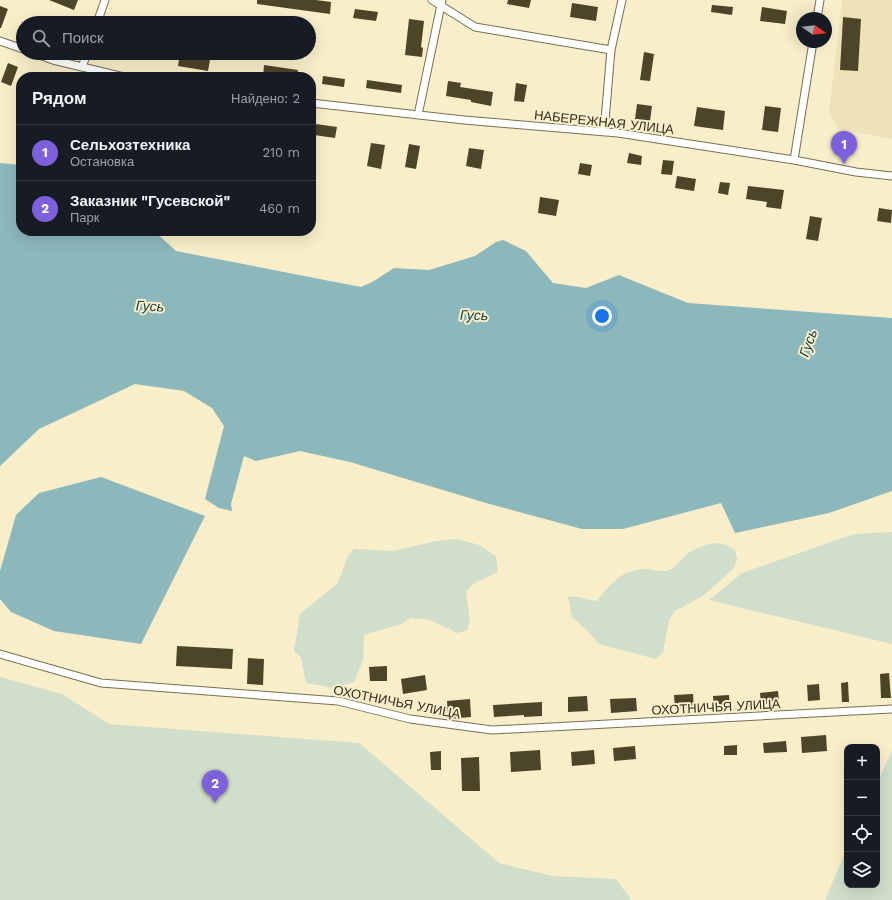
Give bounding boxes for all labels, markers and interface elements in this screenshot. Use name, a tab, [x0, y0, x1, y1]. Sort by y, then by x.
north arrow	[796, 12, 832, 48]
search box	[16, 16, 316, 60]
icon: search	[30, 27, 52, 49]
text: Поиск	[62, 29, 104, 47]
text: Рядом	[32, 88, 87, 108]
text: Найдено: 2	[231, 91, 300, 106]
street label: НАБЕРЕЖНАЯ УЛИЦА	[533, 107, 675, 137]
pin: 1	[831, 131, 857, 164]
text: Сельхозтехника	[70, 136, 190, 154]
text: 1	[42, 145, 48, 160]
text: 210 m	[262, 145, 300, 160]
text: Остановка	[70, 154, 134, 169]
text: Заказник "Гусевской"	[70, 192, 230, 210]
text: 2	[41, 201, 49, 216]
text: 460 m	[259, 201, 300, 216]
text: Парк	[70, 210, 100, 225]
water label: Гусь	[135, 297, 165, 315]
your location	[592, 306, 612, 326]
water label: Гусь	[460, 307, 488, 323]
water label: Гусь	[796, 327, 820, 359]
street label: ОХОТНИЧЬЯ УЛИЦА	[332, 682, 462, 722]
street label: ОХОТНИЧЬЯ УЛИЦА	[651, 696, 781, 718]
map controls	[844, 744, 880, 888]
button: +	[844, 744, 880, 780]
pin: 2	[202, 770, 228, 803]
button: −	[844, 780, 880, 816]
button: locate	[844, 816, 880, 852]
button: layers	[844, 852, 880, 888]

